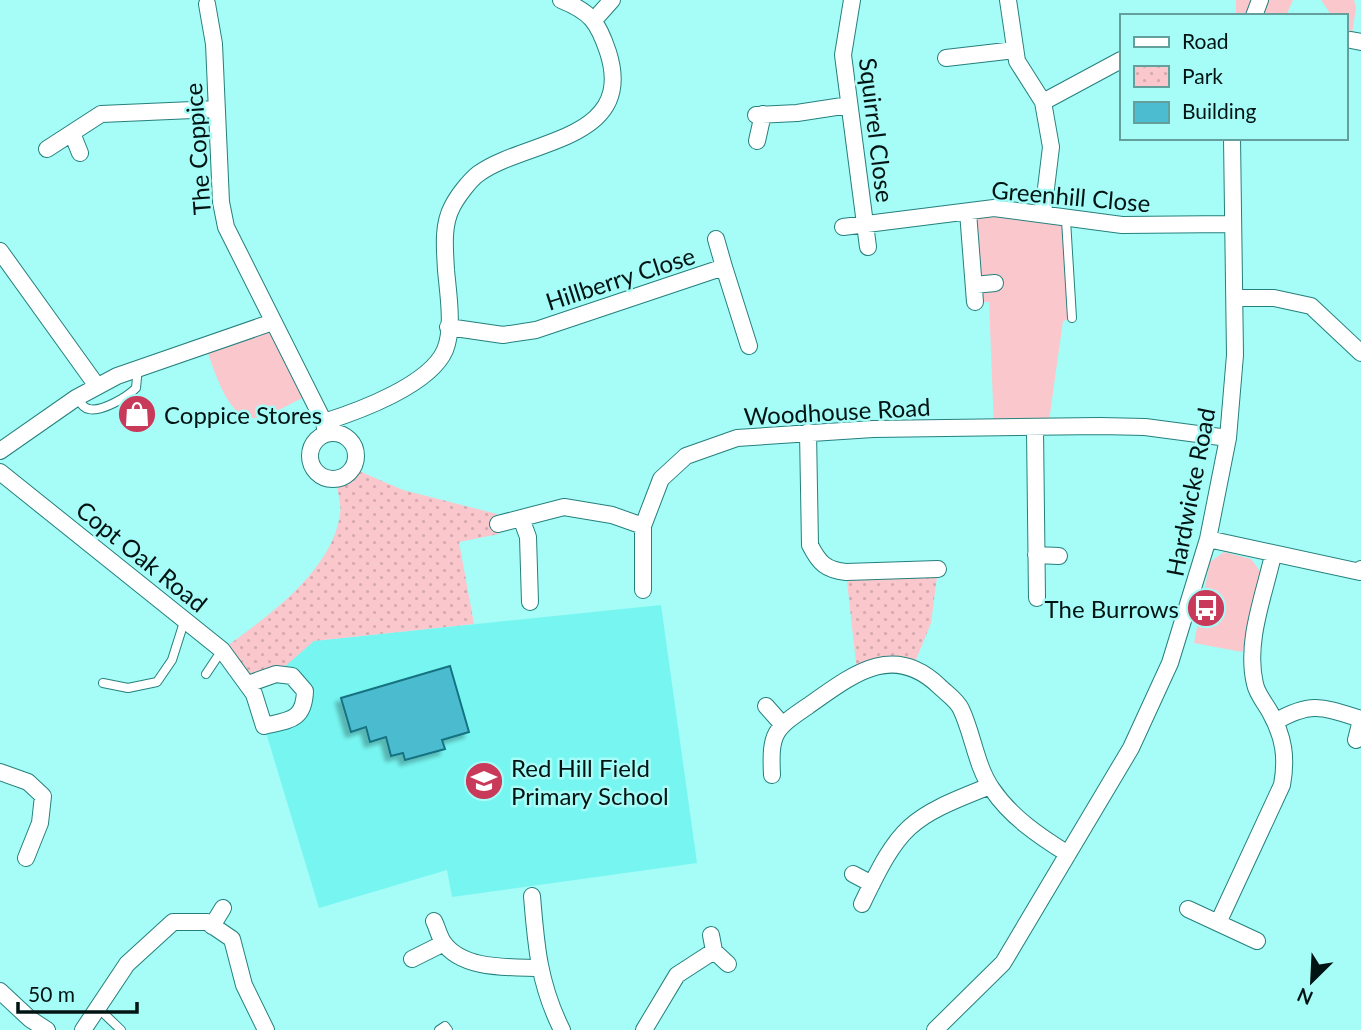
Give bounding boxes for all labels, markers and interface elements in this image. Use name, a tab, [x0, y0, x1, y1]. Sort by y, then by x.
legend	[1120, 14, 1347, 140]
text: Road	[1182, 28, 1229, 53]
street label: Squirrel Close	[854, 56, 900, 204]
text: Park	[1182, 63, 1223, 88]
street label: The Coppice	[178, 82, 216, 216]
text: Building	[1182, 98, 1257, 123]
street label: Greenhill Close	[990, 175, 1152, 217]
street label: Hillberry Close	[542, 240, 698, 316]
street label: Woodhouse Road	[743, 392, 931, 430]
shop icon: Coppice Stores	[116, 393, 158, 435]
place label: Coppice Stores	[164, 400, 322, 429]
street label: Hardwicke Road	[1159, 405, 1221, 579]
street label: Copt Oak Road	[71, 494, 213, 618]
bus stop icon: The Burrows	[1185, 587, 1227, 629]
place label: The Burrows	[1045, 594, 1179, 623]
place label: Red Hill Field Primary School	[511, 753, 669, 810]
school or university icon: Red Hill Field Primary School	[463, 760, 505, 802]
north arrow	[1277, 946, 1347, 1016]
scale bar	[18, 970, 136, 1014]
text: 50 m	[28, 981, 75, 1006]
text: N	[1294, 984, 1316, 1010]

